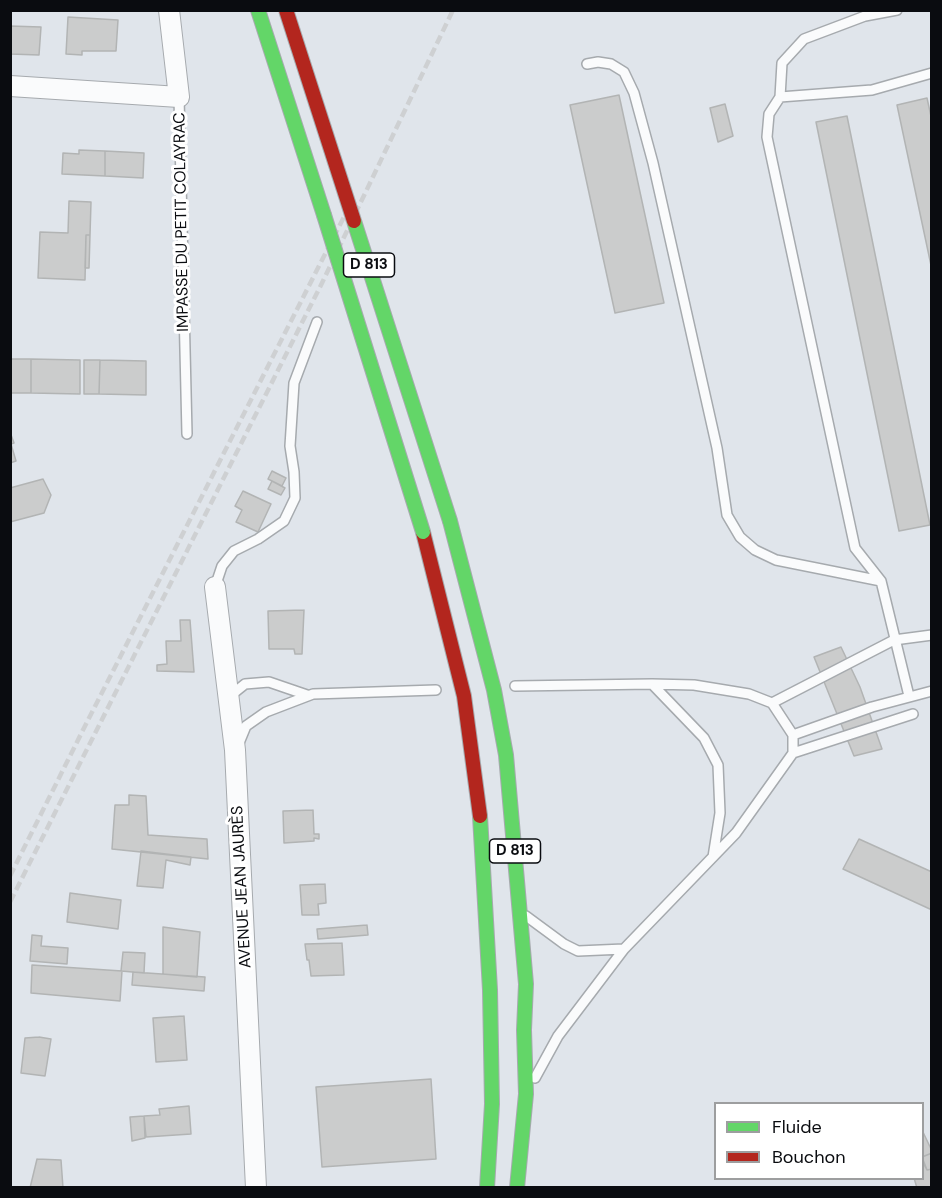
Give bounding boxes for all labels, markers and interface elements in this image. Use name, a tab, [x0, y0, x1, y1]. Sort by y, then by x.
street label: IMPASSE DU PETIT COLAYRAC	[170, 112, 194, 332]
road number: D 813	[344, 253, 394, 277]
street label: AVENUE JEAN JAURÈS	[228, 805, 256, 969]
road number: D 813	[490, 839, 540, 863]
legend	[714, 1102, 924, 1180]
text: Fluide	[772, 1115, 822, 1139]
text: Bouchon	[772, 1145, 846, 1169]

